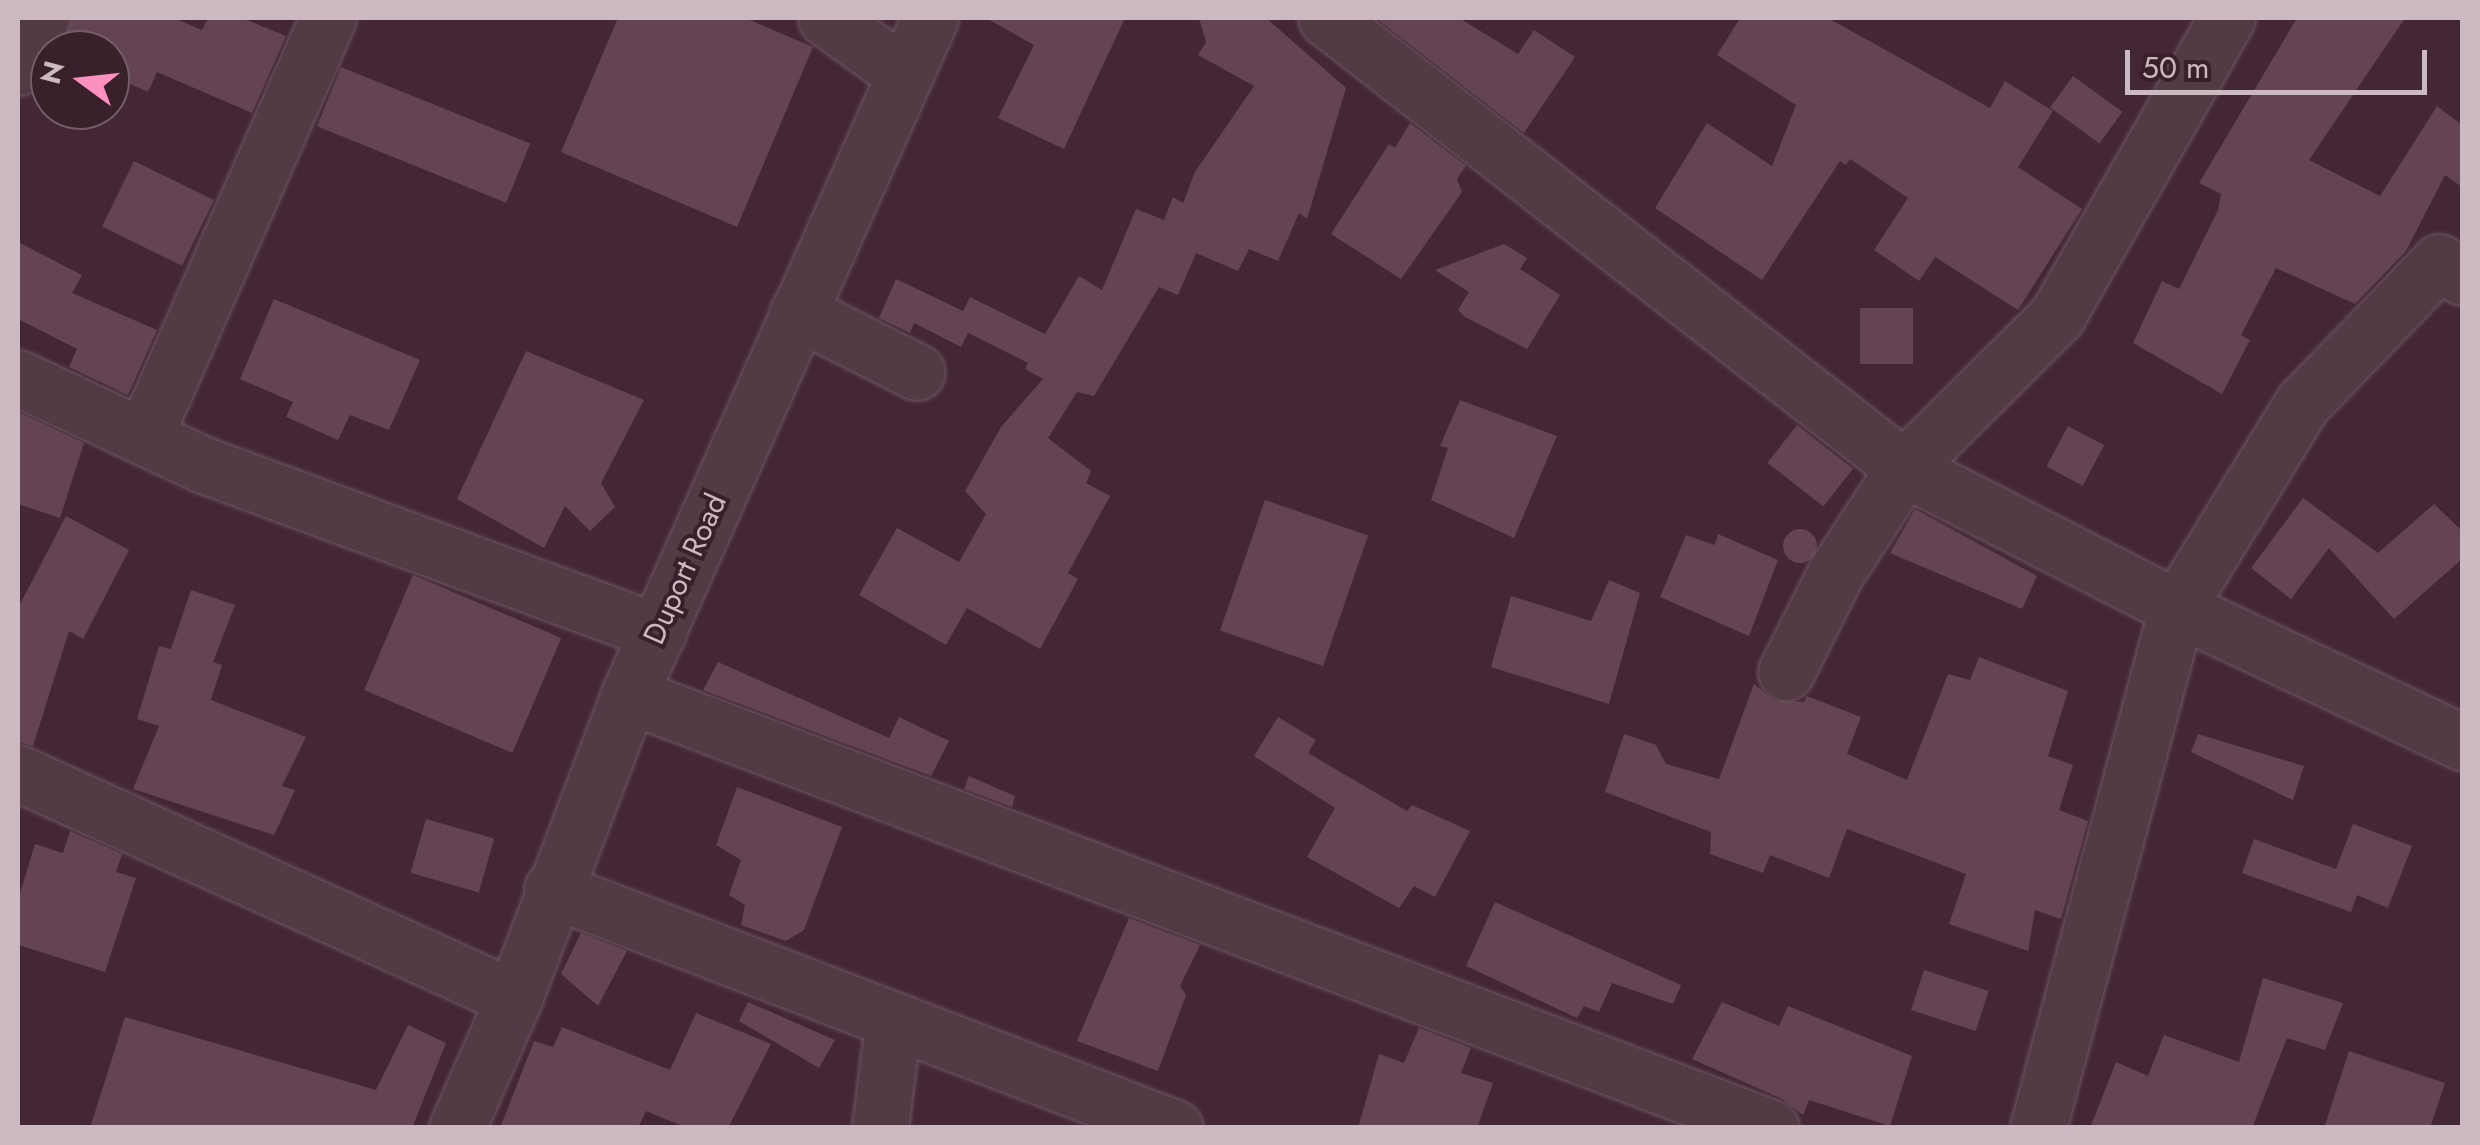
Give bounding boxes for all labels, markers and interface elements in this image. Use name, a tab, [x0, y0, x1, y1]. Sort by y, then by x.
north arrow	[30, 30, 130, 130]
scale bar	[2130, 30, 2432, 92]
text: 50 m	[2142, 46, 2209, 89]
text: N	[30, 57, 75, 89]
street label: Duport Road	[636, 488, 734, 650]

